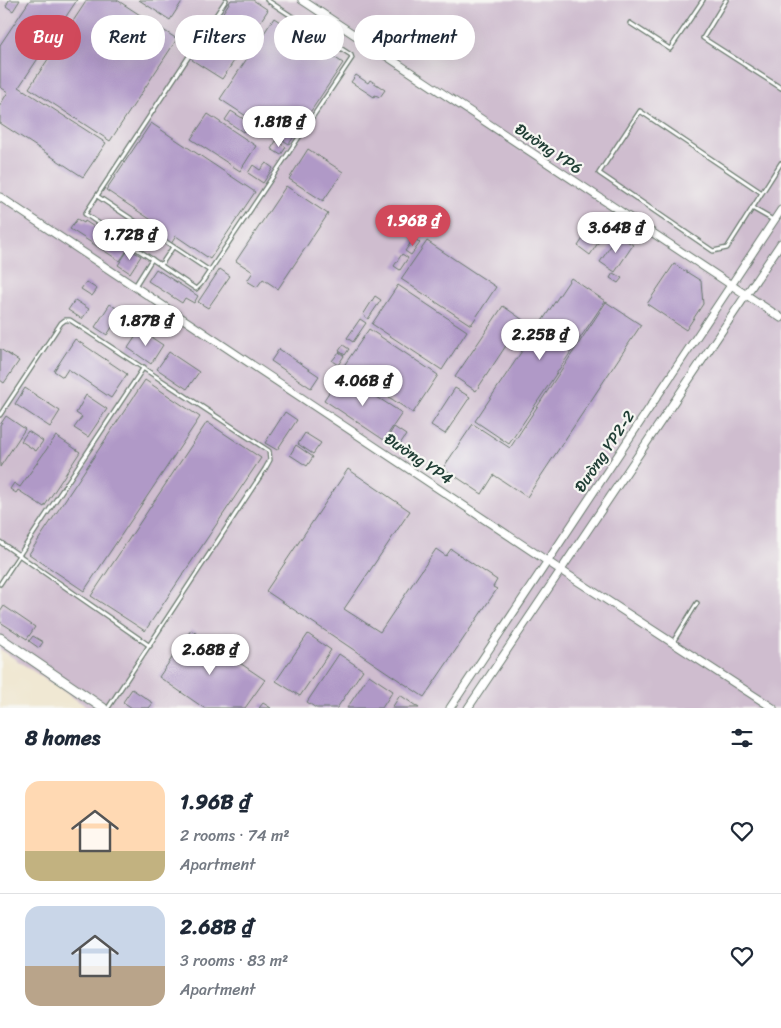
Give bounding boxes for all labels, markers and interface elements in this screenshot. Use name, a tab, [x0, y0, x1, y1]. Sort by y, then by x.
chip: Buy	[15, 15, 81, 60]
chip: Rent	[91, 15, 165, 60]
chip: Filters	[175, 15, 264, 60]
chip: New	[274, 15, 344, 60]
chip: Apartment	[354, 15, 475, 60]
pin: 1.81B ₫	[233, 106, 325, 148]
text: 1.81B ₫	[254, 107, 304, 136]
street label: Đường YP6	[509, 115, 589, 182]
pin: 1.96B ₫	[367, 204, 459, 247]
text: 1.96B ₫	[386, 206, 440, 235]
pin: 3.64B ₫	[570, 212, 662, 254]
text: 3.64B ₫	[588, 213, 644, 242]
pin: 1.72B ₫	[84, 218, 176, 261]
text: 1.72B ₫	[104, 220, 156, 249]
pin: 1.87B ₫	[100, 304, 192, 347]
text: 1.87B ₫	[119, 306, 173, 335]
pin: 2.25B ₫	[494, 318, 586, 361]
text: 2.25B ₫	[512, 320, 568, 349]
pin: 4.06B ₫	[317, 364, 409, 407]
text: 4.06B ₫	[335, 366, 391, 395]
street label: Đường YP2-2	[566, 404, 643, 498]
street label: Đường YP4	[378, 425, 459, 492]
pin: 2.68B ₫	[164, 634, 256, 676]
text: 2.68B ₫	[182, 635, 238, 664]
text: 8 homes	[25, 719, 100, 757]
icon: filters	[728, 724, 756, 752]
text: 1.96B ₫	[180, 783, 250, 821]
icon: home	[65, 801, 125, 861]
icon: heart	[728, 817, 756, 845]
text: 2 rooms · 74 m²	[180, 821, 290, 850]
text: Apartment	[180, 850, 256, 879]
text: 2.68B ₫	[180, 908, 253, 946]
icon: home	[65, 926, 125, 986]
icon: heart	[728, 942, 756, 970]
text: 3 rooms · 83 m²	[180, 946, 288, 975]
text: Apartment	[180, 975, 256, 1004]

